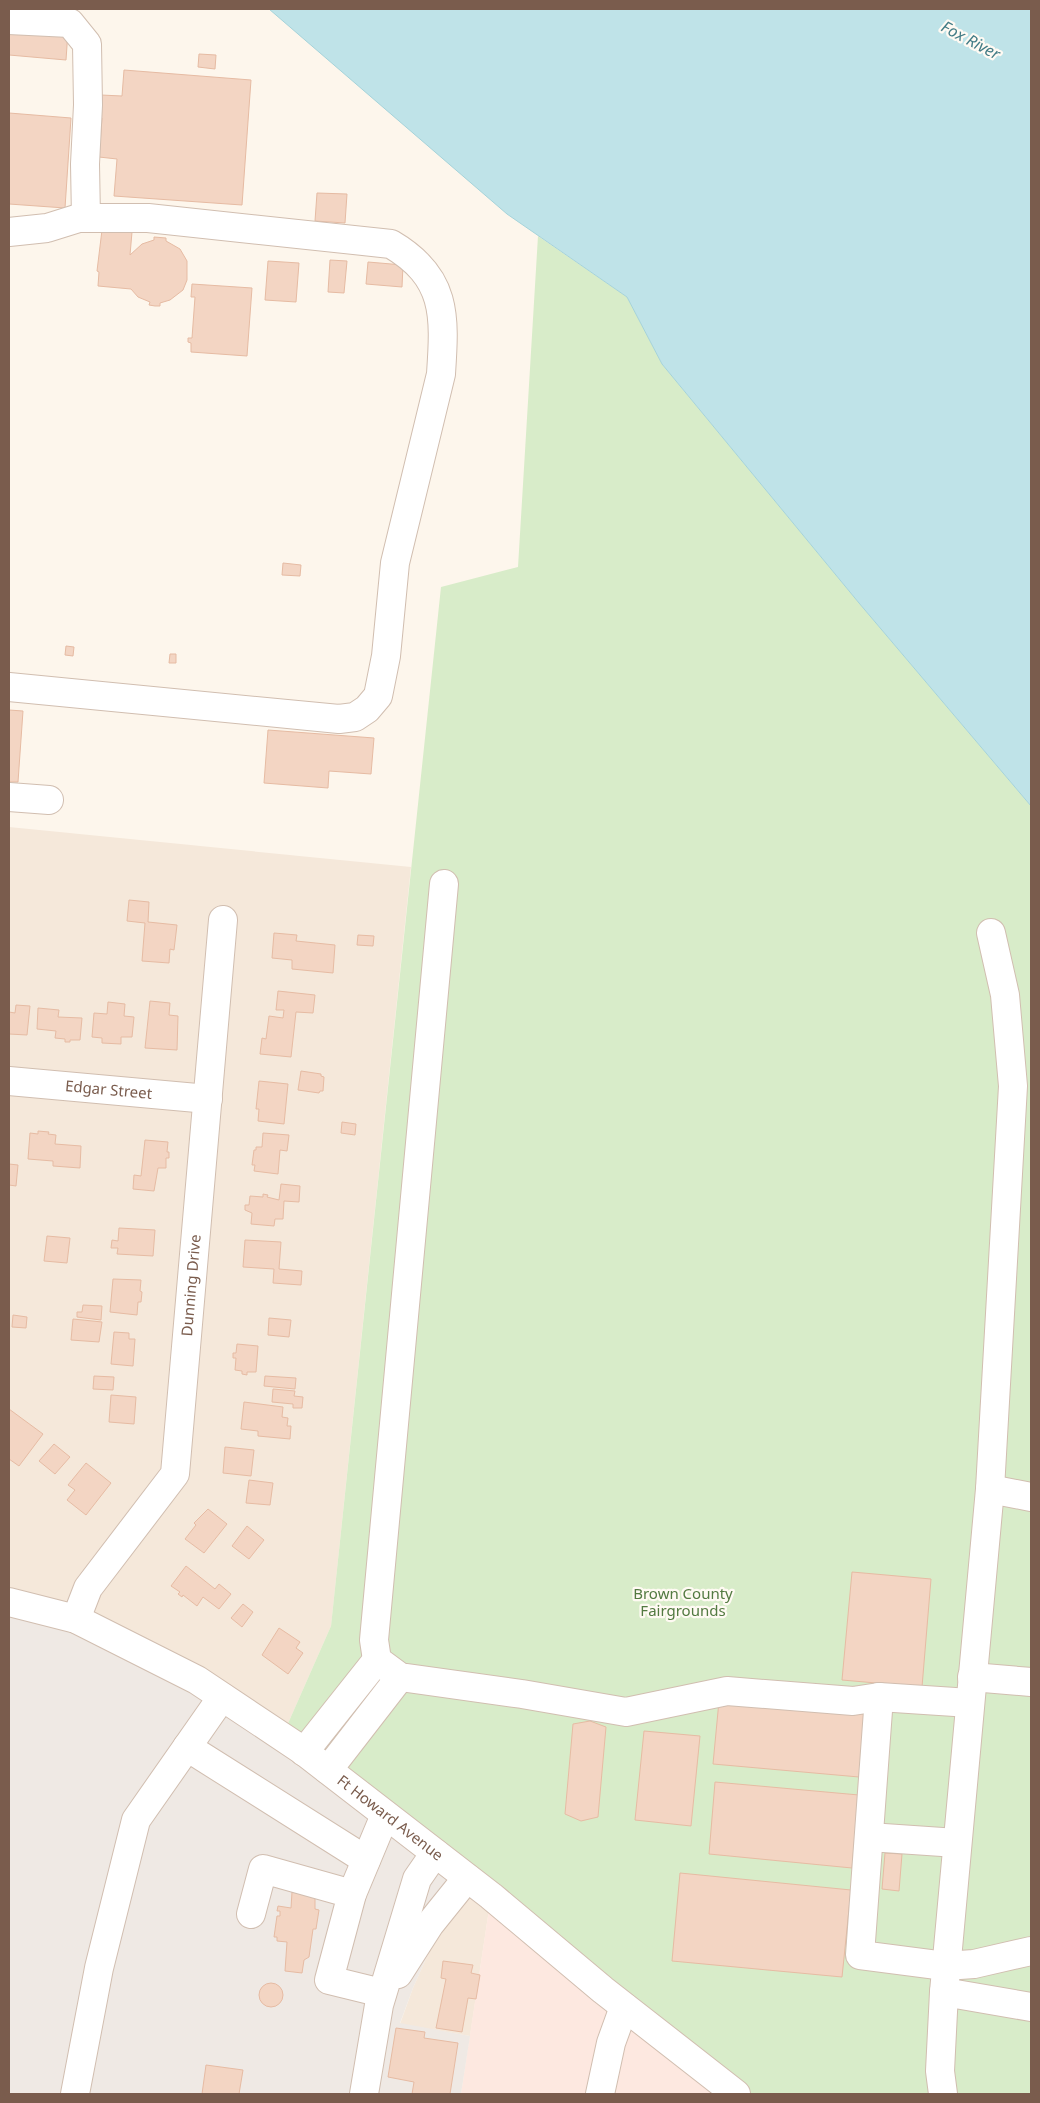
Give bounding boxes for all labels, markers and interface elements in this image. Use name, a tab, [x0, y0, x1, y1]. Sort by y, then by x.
water label: Fox River	[938, 15, 1005, 65]
street label: Edgar Street	[64, 1075, 154, 1103]
street label: Dunning Drive	[176, 1233, 205, 1337]
park label: Brown County Fairgrounds	[633, 1583, 733, 1620]
street label: Ft Howard Avenue	[333, 1770, 448, 1865]

